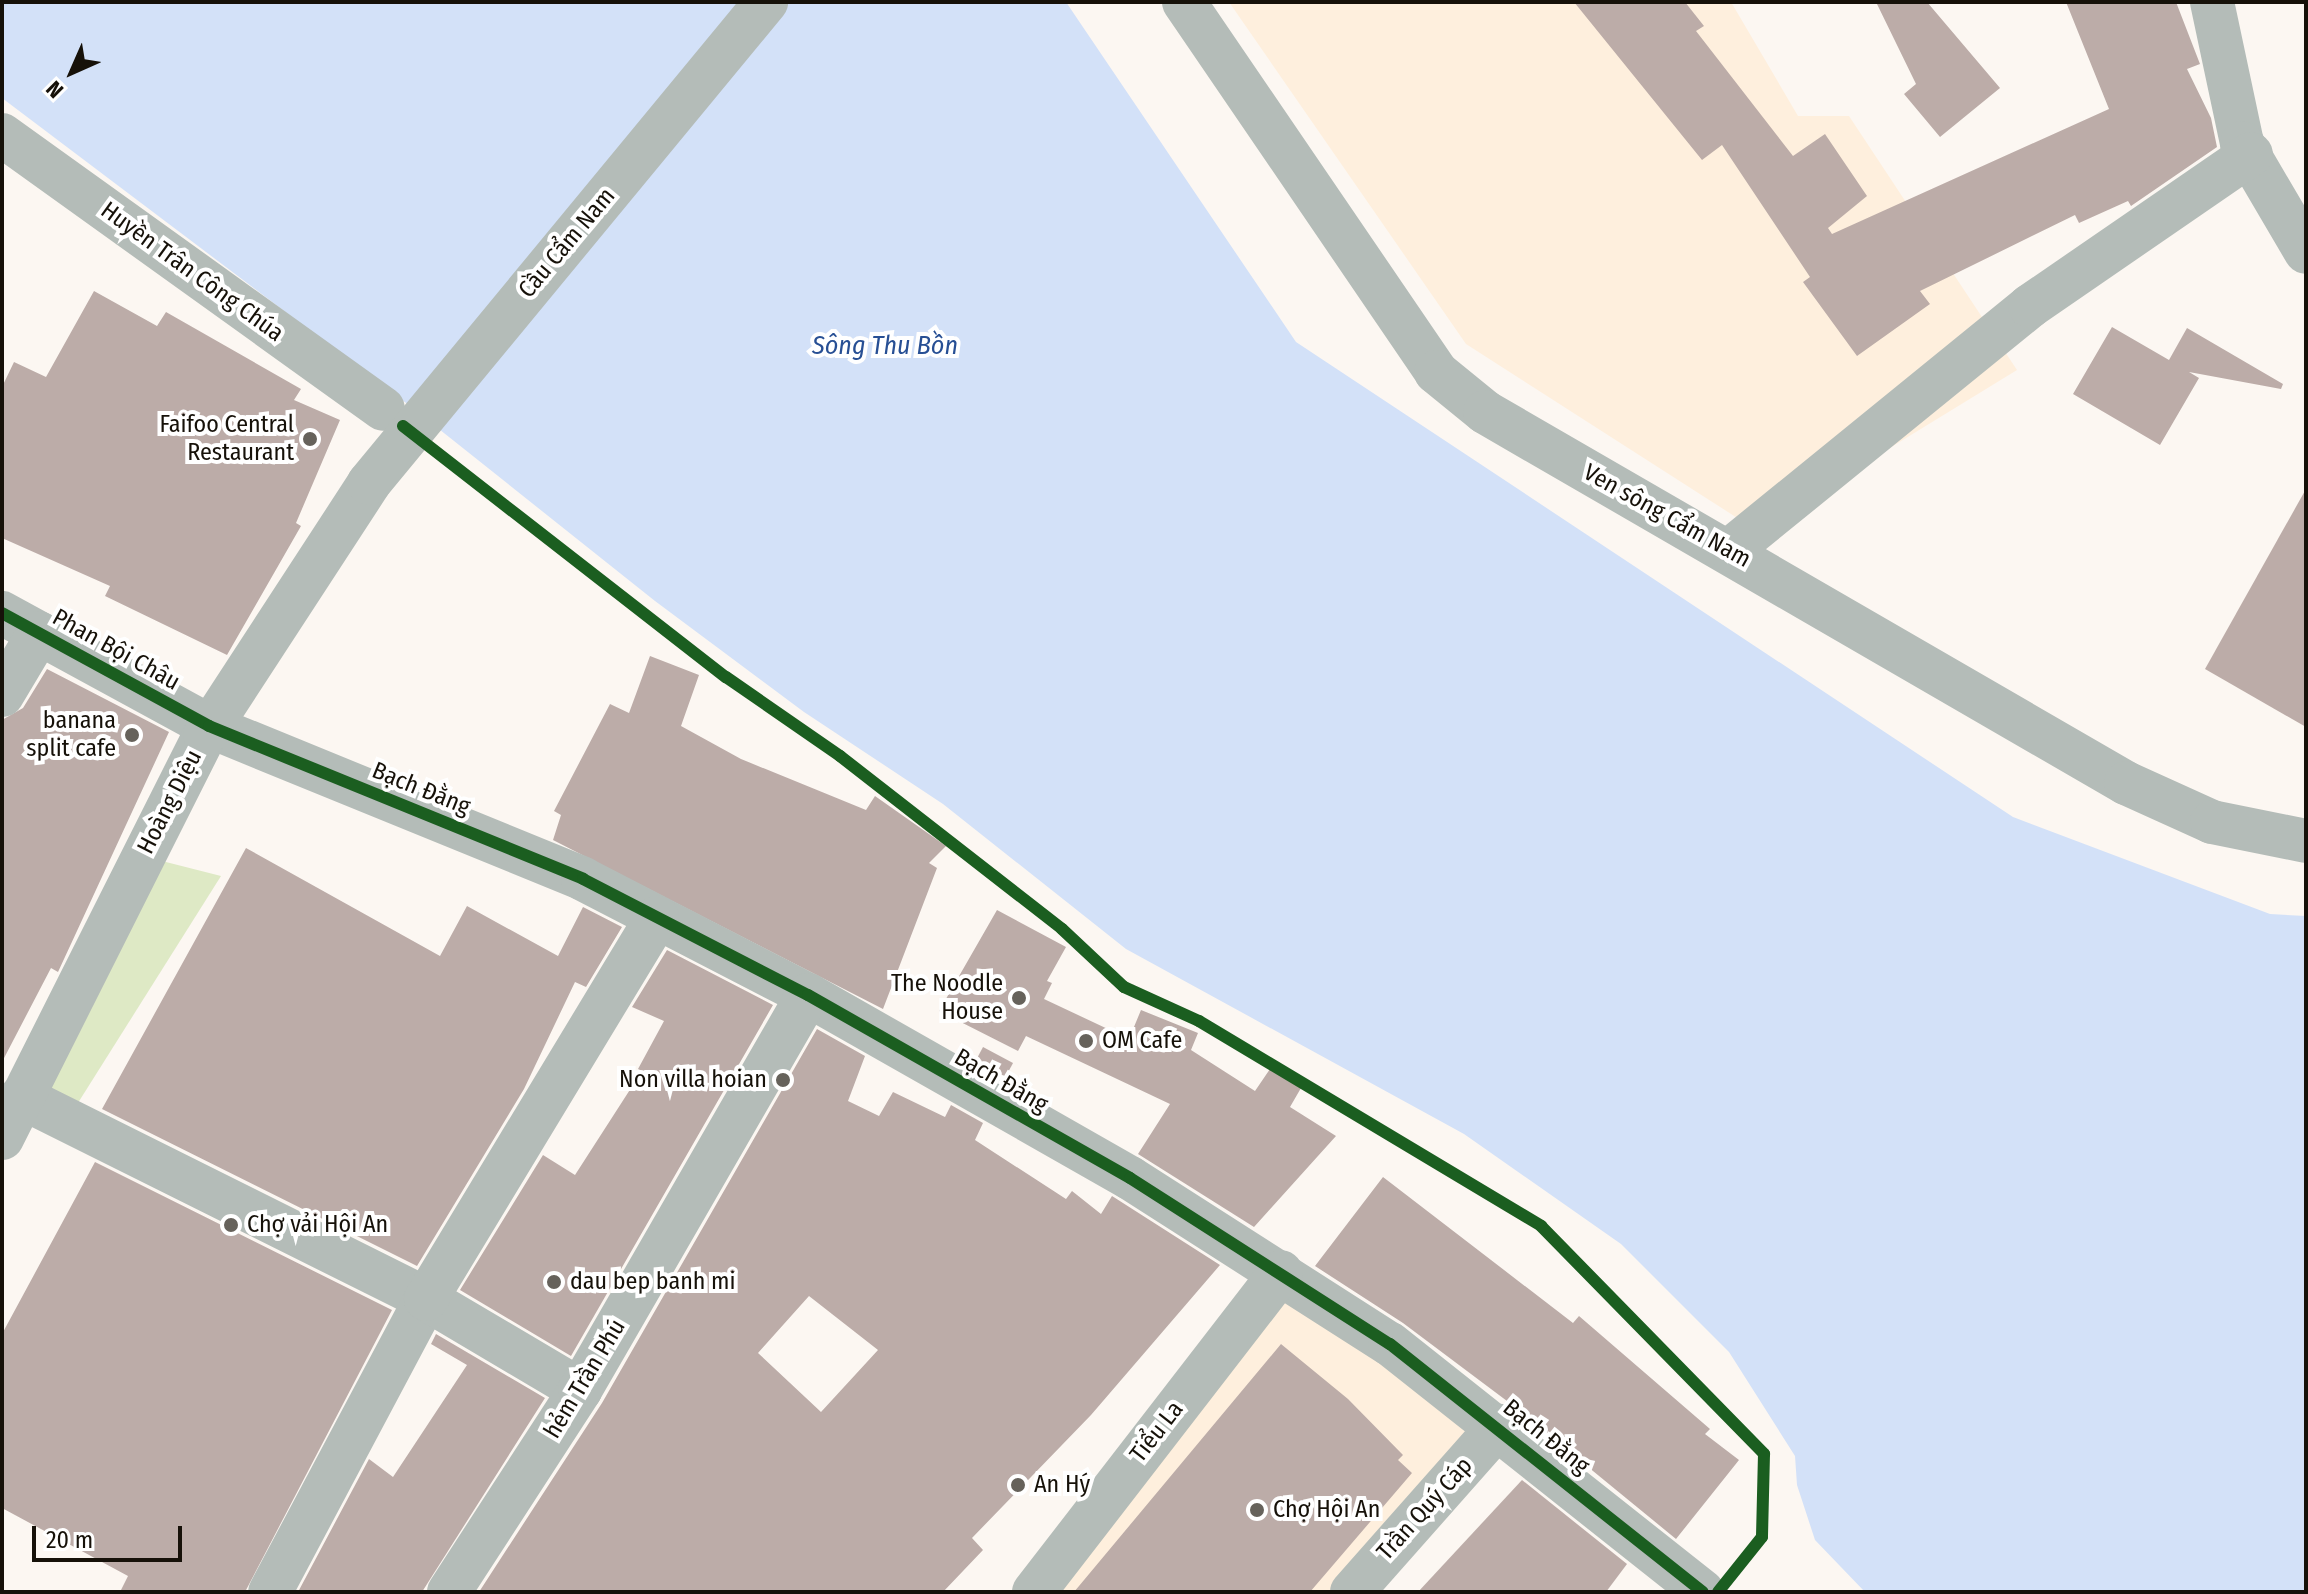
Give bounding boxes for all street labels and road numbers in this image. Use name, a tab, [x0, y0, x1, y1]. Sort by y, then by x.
street label: Cầu Cẩm Nam	[513, 182, 621, 304]
street label: Huyền Trân Công Chúa	[95, 196, 289, 348]
street label: Ven sông Cẩm Nam	[1578, 458, 1756, 574]
street label: Phan Bội Châu	[47, 603, 185, 697]
street label: Hoàng Diệu	[132, 745, 208, 859]
street label: Bạch Đằng	[368, 756, 474, 822]
street label: Bạch Đằng	[949, 1043, 1053, 1119]
street label: hẻm Trần Phú	[538, 1314, 632, 1444]
street label: Bạch Đằng	[1497, 1393, 1595, 1481]
street label: Tiểu La	[1124, 1396, 1190, 1468]
street label: Trần Quý Cáp	[1371, 1452, 1479, 1566]

